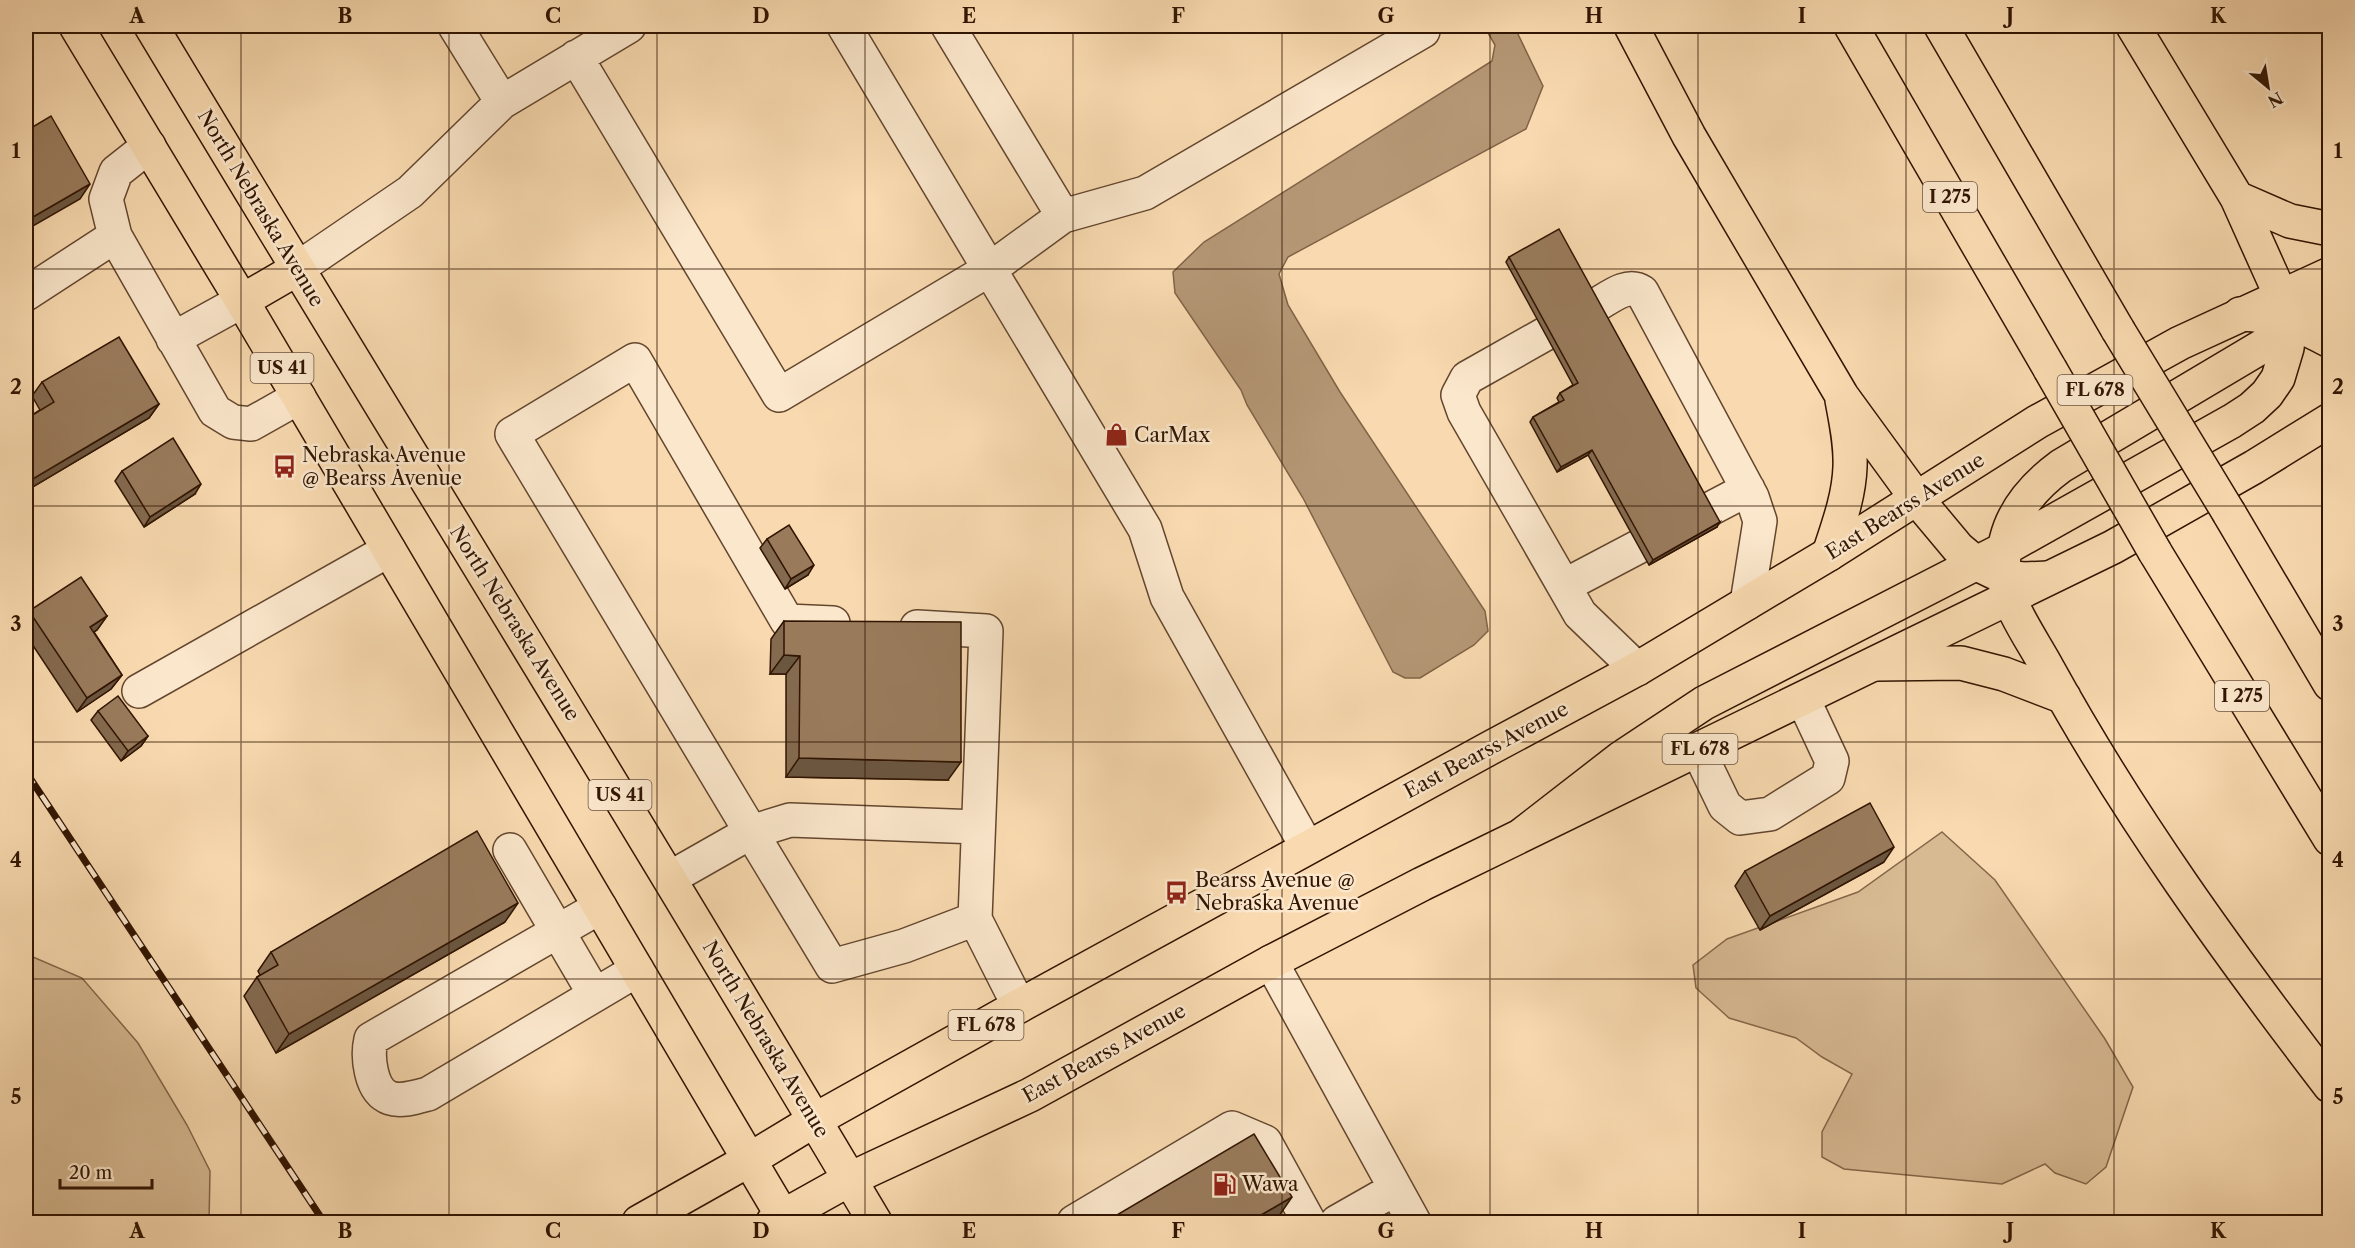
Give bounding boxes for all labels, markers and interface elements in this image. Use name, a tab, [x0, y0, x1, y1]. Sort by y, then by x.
text: A	[128, 4, 145, 28]
text: B	[338, 4, 353, 28]
text: C	[545, 4, 561, 28]
text: D	[752, 4, 770, 28]
text: E	[962, 4, 976, 28]
text: F	[1171, 4, 1185, 28]
text: G	[1378, 4, 1395, 28]
text: H	[1585, 4, 1603, 28]
text: I	[1798, 4, 1806, 28]
text: J	[2002, 4, 2014, 28]
text: K	[2210, 4, 2227, 28]
north arrow	[2238, 57, 2298, 117]
text: N	[2264, 88, 2287, 112]
street label: North Nebraska Avenue	[193, 105, 329, 311]
text: 1	[12, 139, 21, 163]
text: 1	[2334, 139, 2343, 163]
road number: I 275	[1923, 182, 1977, 212]
road number: US 41	[250, 353, 314, 383]
text: 2	[10, 375, 22, 399]
road number: FL 678	[2058, 375, 2132, 405]
text: 2	[2332, 375, 2344, 399]
shop icon: CarMax	[1103, 422, 1129, 448]
place label: CarMax	[1134, 423, 1211, 447]
place label: Nebraska Avenue @ Bearss Avenue	[302, 443, 466, 490]
street label: East Bearss Avenue	[1821, 447, 1989, 565]
bus stop icon: Nebraska Avenue @ Bearss Avenue	[271, 454, 297, 480]
street label: North Nebraska Avenue	[445, 521, 585, 725]
text: 3	[10, 612, 22, 636]
text: 3	[2332, 612, 2344, 636]
road number: I 275	[2215, 681, 2269, 711]
street label: East Bearss Avenue	[1400, 697, 1572, 803]
road number: FL 678	[1662, 734, 1738, 764]
road number: US 41	[588, 780, 652, 810]
text: 4	[10, 848, 22, 872]
text: 4	[2332, 848, 2344, 872]
place label: Bearss Avenue @ Nebraska Avenue	[1195, 868, 1359, 915]
bus stop icon: Bearss Avenue @ Nebraska Avenue	[1164, 879, 1190, 905]
street label: North Nebraska Avenue	[698, 936, 834, 1142]
street label: East Bearss Avenue	[1018, 998, 1190, 1108]
road number: FL 678	[948, 1010, 1024, 1040]
text: 5	[10, 1085, 22, 1109]
text: 5	[2332, 1085, 2344, 1109]
scale bar	[60, 1152, 152, 1190]
text: 20 m	[69, 1162, 113, 1184]
fuel station icon: Wawa	[1211, 1171, 1237, 1197]
place label: Wawa	[1241, 1172, 1299, 1196]
text: A	[128, 1219, 145, 1243]
text: B	[338, 1219, 353, 1243]
text: C	[545, 1219, 561, 1243]
text: D	[752, 1219, 770, 1243]
text: E	[962, 1219, 976, 1243]
text: F	[1171, 1219, 1185, 1243]
text: G	[1378, 1219, 1395, 1243]
text: H	[1585, 1219, 1603, 1243]
text: I	[1798, 1219, 1806, 1243]
text: J	[2002, 1219, 2014, 1243]
text: K	[2210, 1219, 2227, 1243]

